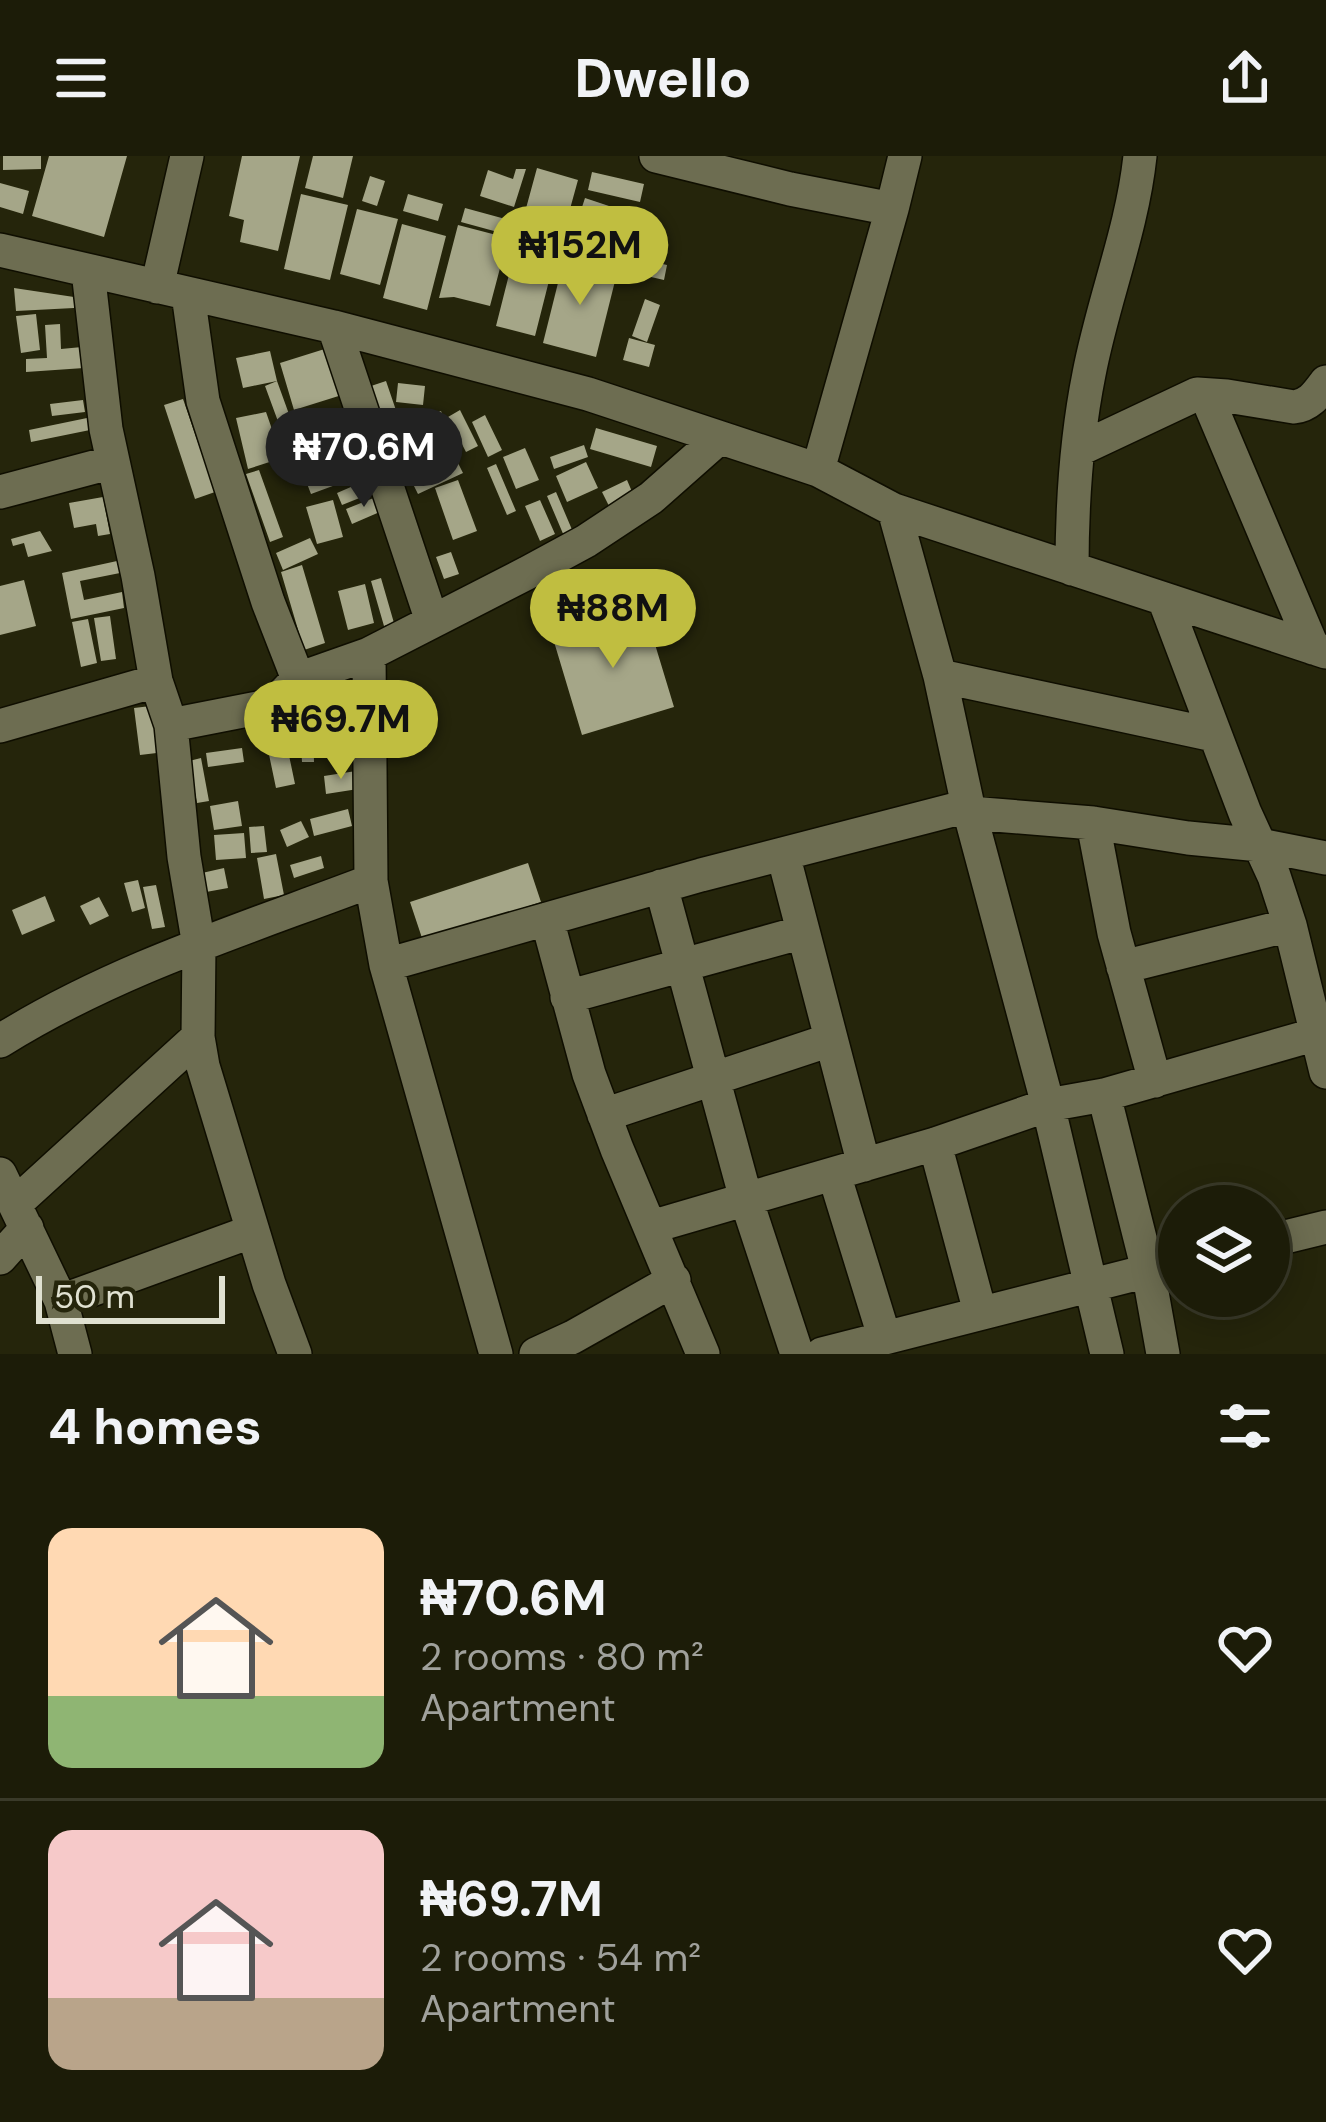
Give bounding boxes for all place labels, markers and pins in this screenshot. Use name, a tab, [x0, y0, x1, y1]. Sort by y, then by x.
pin: ₦152M	[496, 206, 664, 308]
pin: ₦70.6M	[266, 408, 462, 510]
pin: ₦88M	[542, 569, 684, 671]
pin: ₦69.7M	[243, 680, 439, 782]

